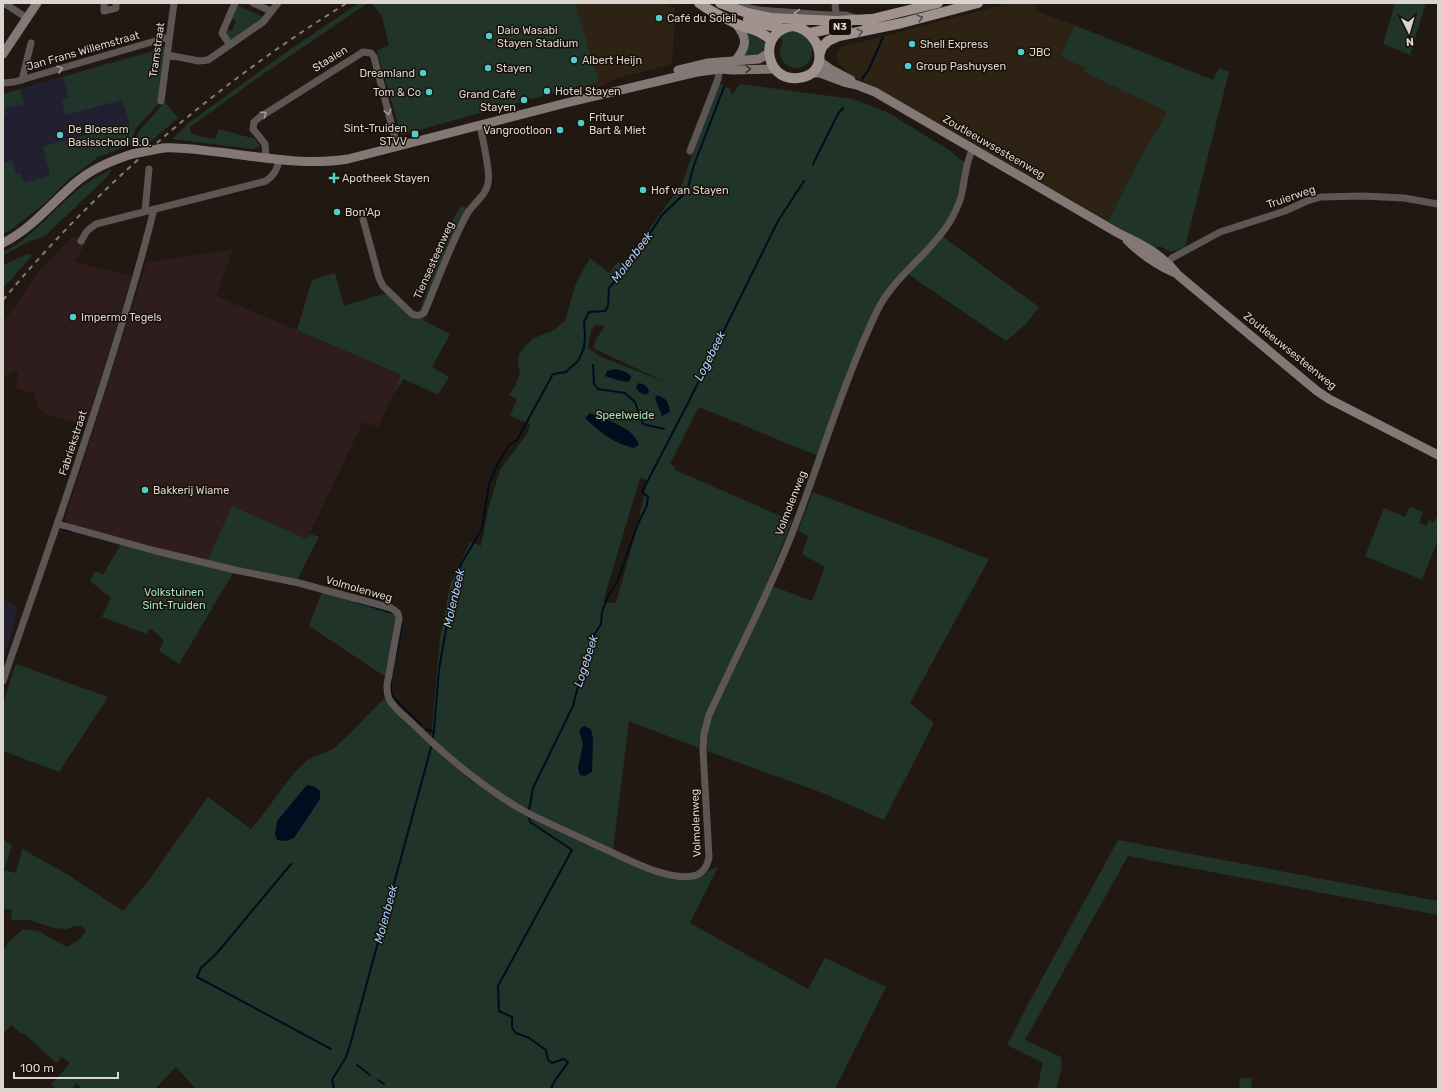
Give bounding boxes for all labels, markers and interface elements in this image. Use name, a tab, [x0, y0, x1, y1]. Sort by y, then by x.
one-way arrow	[794, 8, 800, 17]
place label: Café du Soleil	[667, 12, 737, 25]
north arrow	[1389, 12, 1429, 52]
marker: Café du Soleil	[654, 13, 664, 23]
one-way arrow	[916, 14, 923, 23]
road number: N3	[829, 19, 851, 35]
street label: Tramstraat	[147, 21, 167, 79]
place label: Daio Wasabi Stayen Stadium	[497, 24, 579, 50]
street label: Jan Frans Willemstraat	[25, 28, 142, 73]
one-way arrow	[857, 28, 863, 36]
marker: Daio Wasabi Stayen Stadium	[484, 31, 494, 41]
text: N	[1405, 35, 1414, 48]
place label: Shell Express	[920, 38, 989, 51]
marker: Shell Express	[907, 39, 917, 49]
street label: Staaien	[310, 43, 350, 75]
place label: JBC	[1029, 46, 1051, 59]
marker: JBC	[1016, 47, 1026, 57]
place label: Albert Heijn	[582, 54, 642, 67]
marker: Albert Heijn	[569, 55, 579, 65]
place label: Group Pashuysen	[916, 60, 1006, 73]
marker: Group Pashuysen	[903, 61, 913, 71]
place label: Stayen	[496, 62, 532, 75]
marker: Stayen	[483, 63, 493, 73]
one-way arrow	[56, 65, 63, 74]
one-way arrow	[745, 65, 751, 74]
place label: Dreamland	[359, 67, 415, 80]
marker: Dreamland	[418, 68, 428, 78]
place label: Hotel Stayen	[555, 85, 621, 98]
place label: Tom & Co	[373, 86, 421, 99]
marker: Hotel Stayen	[542, 86, 552, 96]
marker: Tom & Co	[424, 87, 434, 97]
place label: Grand Café Stayen	[459, 88, 516, 114]
marker: Grand Café Stayen	[519, 95, 529, 105]
one-way arrow	[383, 108, 392, 115]
one-way arrow	[260, 111, 267, 119]
place label: Frituur Bart & Miet	[589, 111, 646, 137]
street label: Zoutleeuwsesteenweg	[941, 112, 1047, 182]
marker: Frituur Bart & Miet	[576, 118, 586, 128]
place label: Sint-Truiden STVV	[344, 122, 407, 148]
place label: De Bloesem Basisschool B.O.	[68, 123, 152, 149]
place label: Vangrootloon	[483, 124, 552, 137]
marker: Vangrootloon	[555, 125, 565, 135]
marker: Sint-Truiden STVV	[410, 129, 420, 139]
marker: De Bloesem Basisschool B.O.	[55, 130, 65, 140]
place label: Apotheek Stayen	[342, 172, 430, 185]
marker: Apotheek Stayen	[329, 173, 339, 183]
street label: Truierweg	[1265, 183, 1317, 211]
place label: Hof van Stayen	[651, 184, 729, 197]
marker: Hof van Stayen	[638, 185, 648, 195]
place label: Bon'Ap	[345, 206, 381, 219]
marker: Bon'Ap	[332, 207, 342, 217]
street label: Tiensesteenweg	[411, 219, 457, 301]
water label: Molenbeek	[608, 228, 656, 285]
street label: Zoutleeuwsesteenweg	[1241, 309, 1339, 393]
place label: Impermo Tegels	[81, 311, 162, 324]
marker: Impermo Tegels	[68, 312, 78, 322]
water label: Logebeek	[692, 328, 729, 383]
street label: Fabriekstraat	[56, 408, 90, 477]
park label: Speelweide	[596, 409, 654, 422]
street label: Volmolenweg	[773, 469, 809, 537]
place label: Bakkerij Wiame	[153, 484, 229, 497]
marker: Bakkerij Wiame	[140, 485, 150, 495]
water label: Molenbeek	[440, 566, 468, 629]
street label: Volmolenweg	[324, 573, 394, 605]
park label: Volkstuinen Sint-Truiden	[142, 586, 206, 612]
water label: Logebeek	[571, 632, 601, 689]
street label: Volmolenweg	[688, 789, 704, 857]
water label: Molenbeek	[371, 882, 401, 945]
scale bar	[14, 1054, 118, 1080]
text: 100 m	[20, 1061, 54, 1075]

